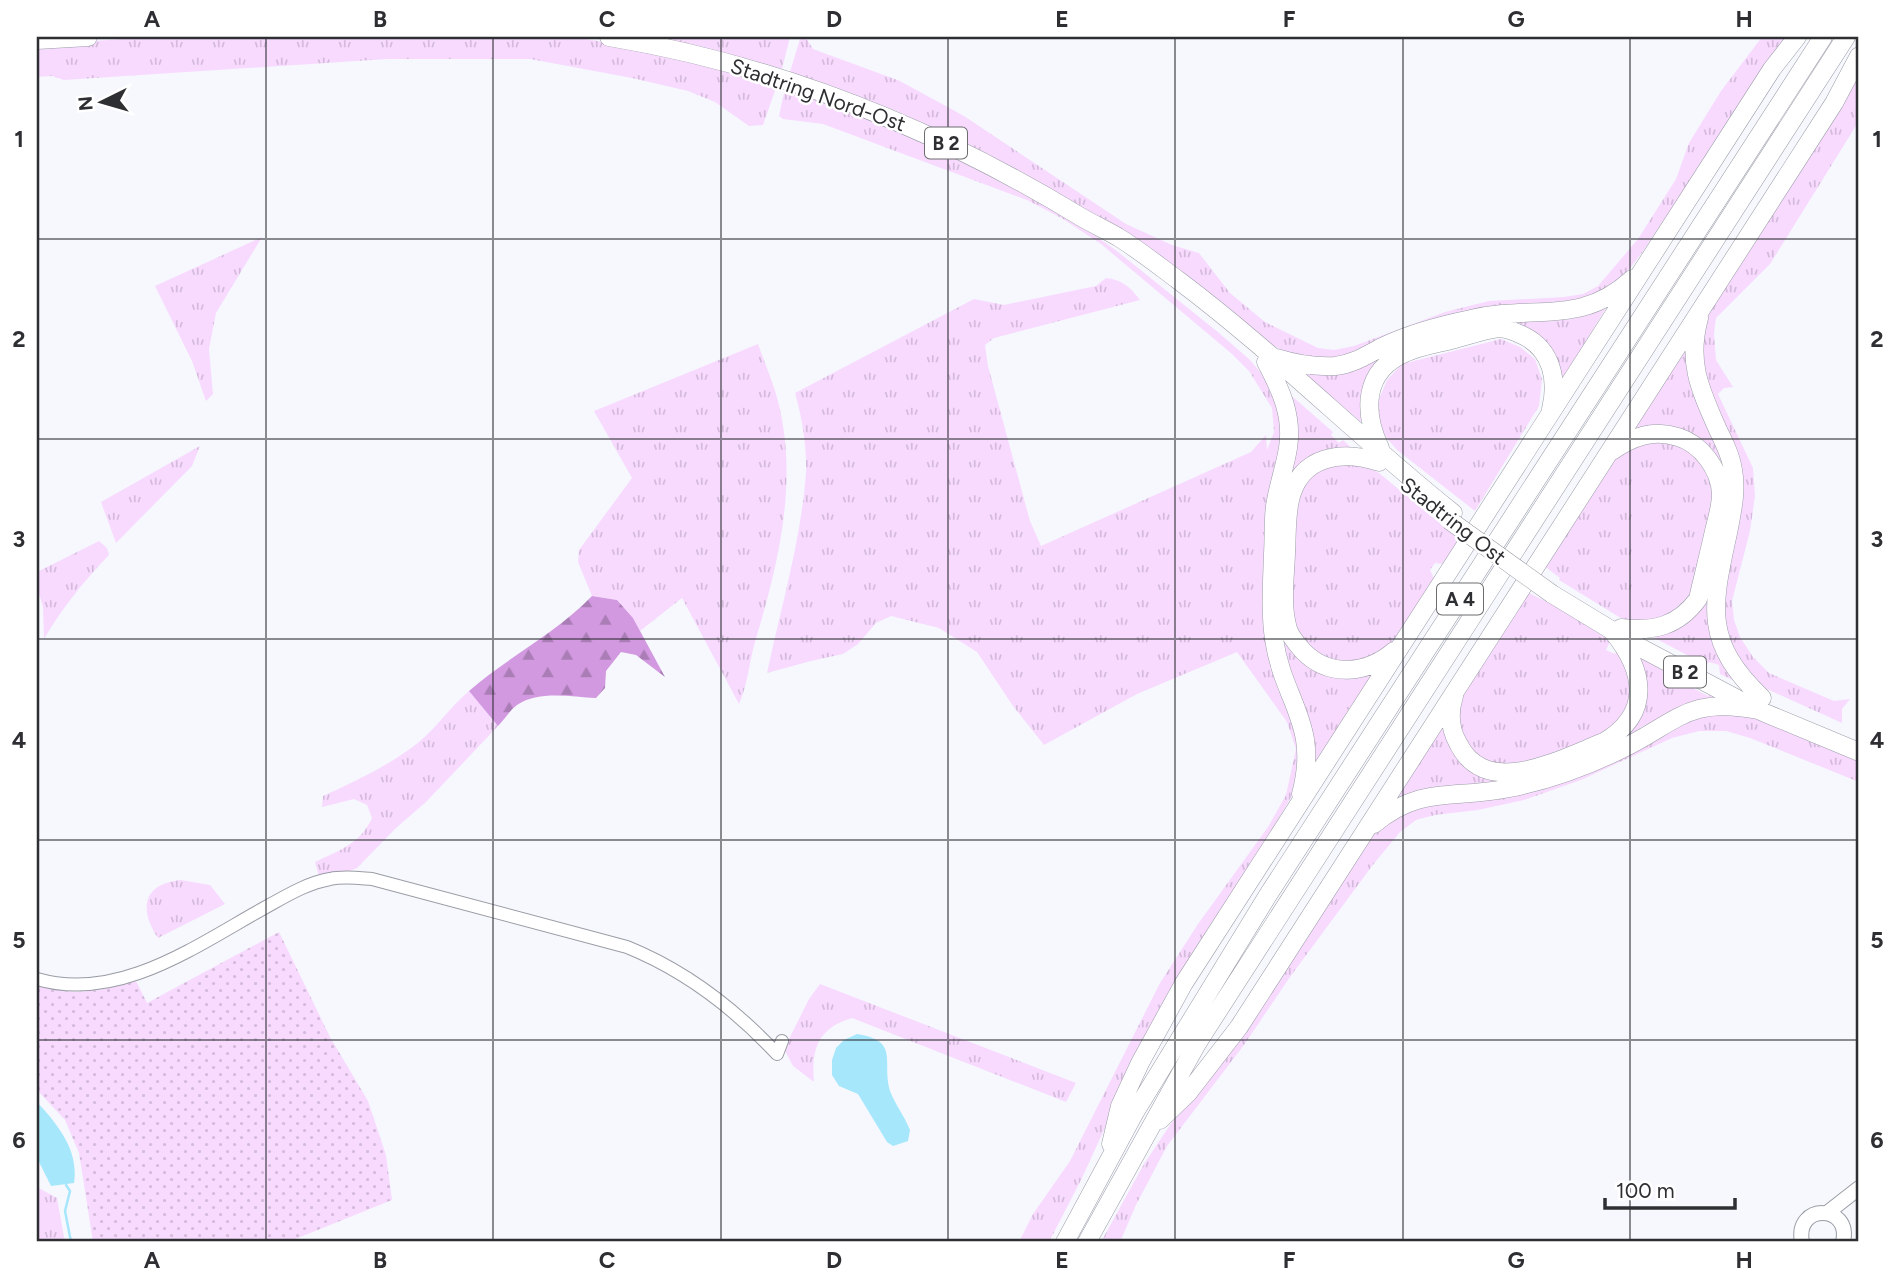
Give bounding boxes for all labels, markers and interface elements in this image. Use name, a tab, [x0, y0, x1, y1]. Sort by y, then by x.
text: A	[144, 5, 161, 33]
text: B	[373, 5, 387, 33]
text: C	[599, 5, 616, 33]
text: D	[826, 5, 842, 33]
text: E	[1055, 5, 1069, 33]
text: F	[1283, 5, 1296, 33]
text: G	[1507, 5, 1525, 33]
text: H	[1735, 5, 1753, 33]
street label: Stadtring Nord-Ost	[727, 53, 909, 136]
north arrow	[66, 66, 136, 136]
text: N	[73, 95, 98, 112]
text: 1	[14, 125, 24, 153]
text: 1	[1872, 125, 1882, 153]
road number: B 2	[925, 127, 967, 158]
text: 2	[12, 325, 26, 353]
text: 2	[1870, 325, 1884, 353]
street label: Stadtring Ost	[1396, 472, 1511, 570]
text: 3	[13, 525, 25, 553]
text: 3	[1871, 525, 1883, 553]
road number: A 4	[1437, 584, 1483, 614]
road number: B 2	[1664, 656, 1706, 688]
text: 4	[12, 726, 26, 754]
text: 4	[1870, 726, 1884, 754]
text: 5	[12, 926, 26, 954]
text: 5	[1870, 926, 1884, 954]
text: 6	[12, 1126, 26, 1154]
text: 6	[1870, 1126, 1884, 1154]
scale bar	[1605, 1167, 1735, 1211]
text: 100 m	[1616, 1178, 1675, 1203]
text: A	[144, 1246, 161, 1274]
text: B	[373, 1246, 387, 1274]
text: C	[599, 1246, 616, 1274]
text: D	[826, 1246, 842, 1274]
text: E	[1055, 1246, 1069, 1274]
text: F	[1283, 1246, 1296, 1274]
text: G	[1507, 1246, 1525, 1274]
text: H	[1735, 1246, 1753, 1274]

